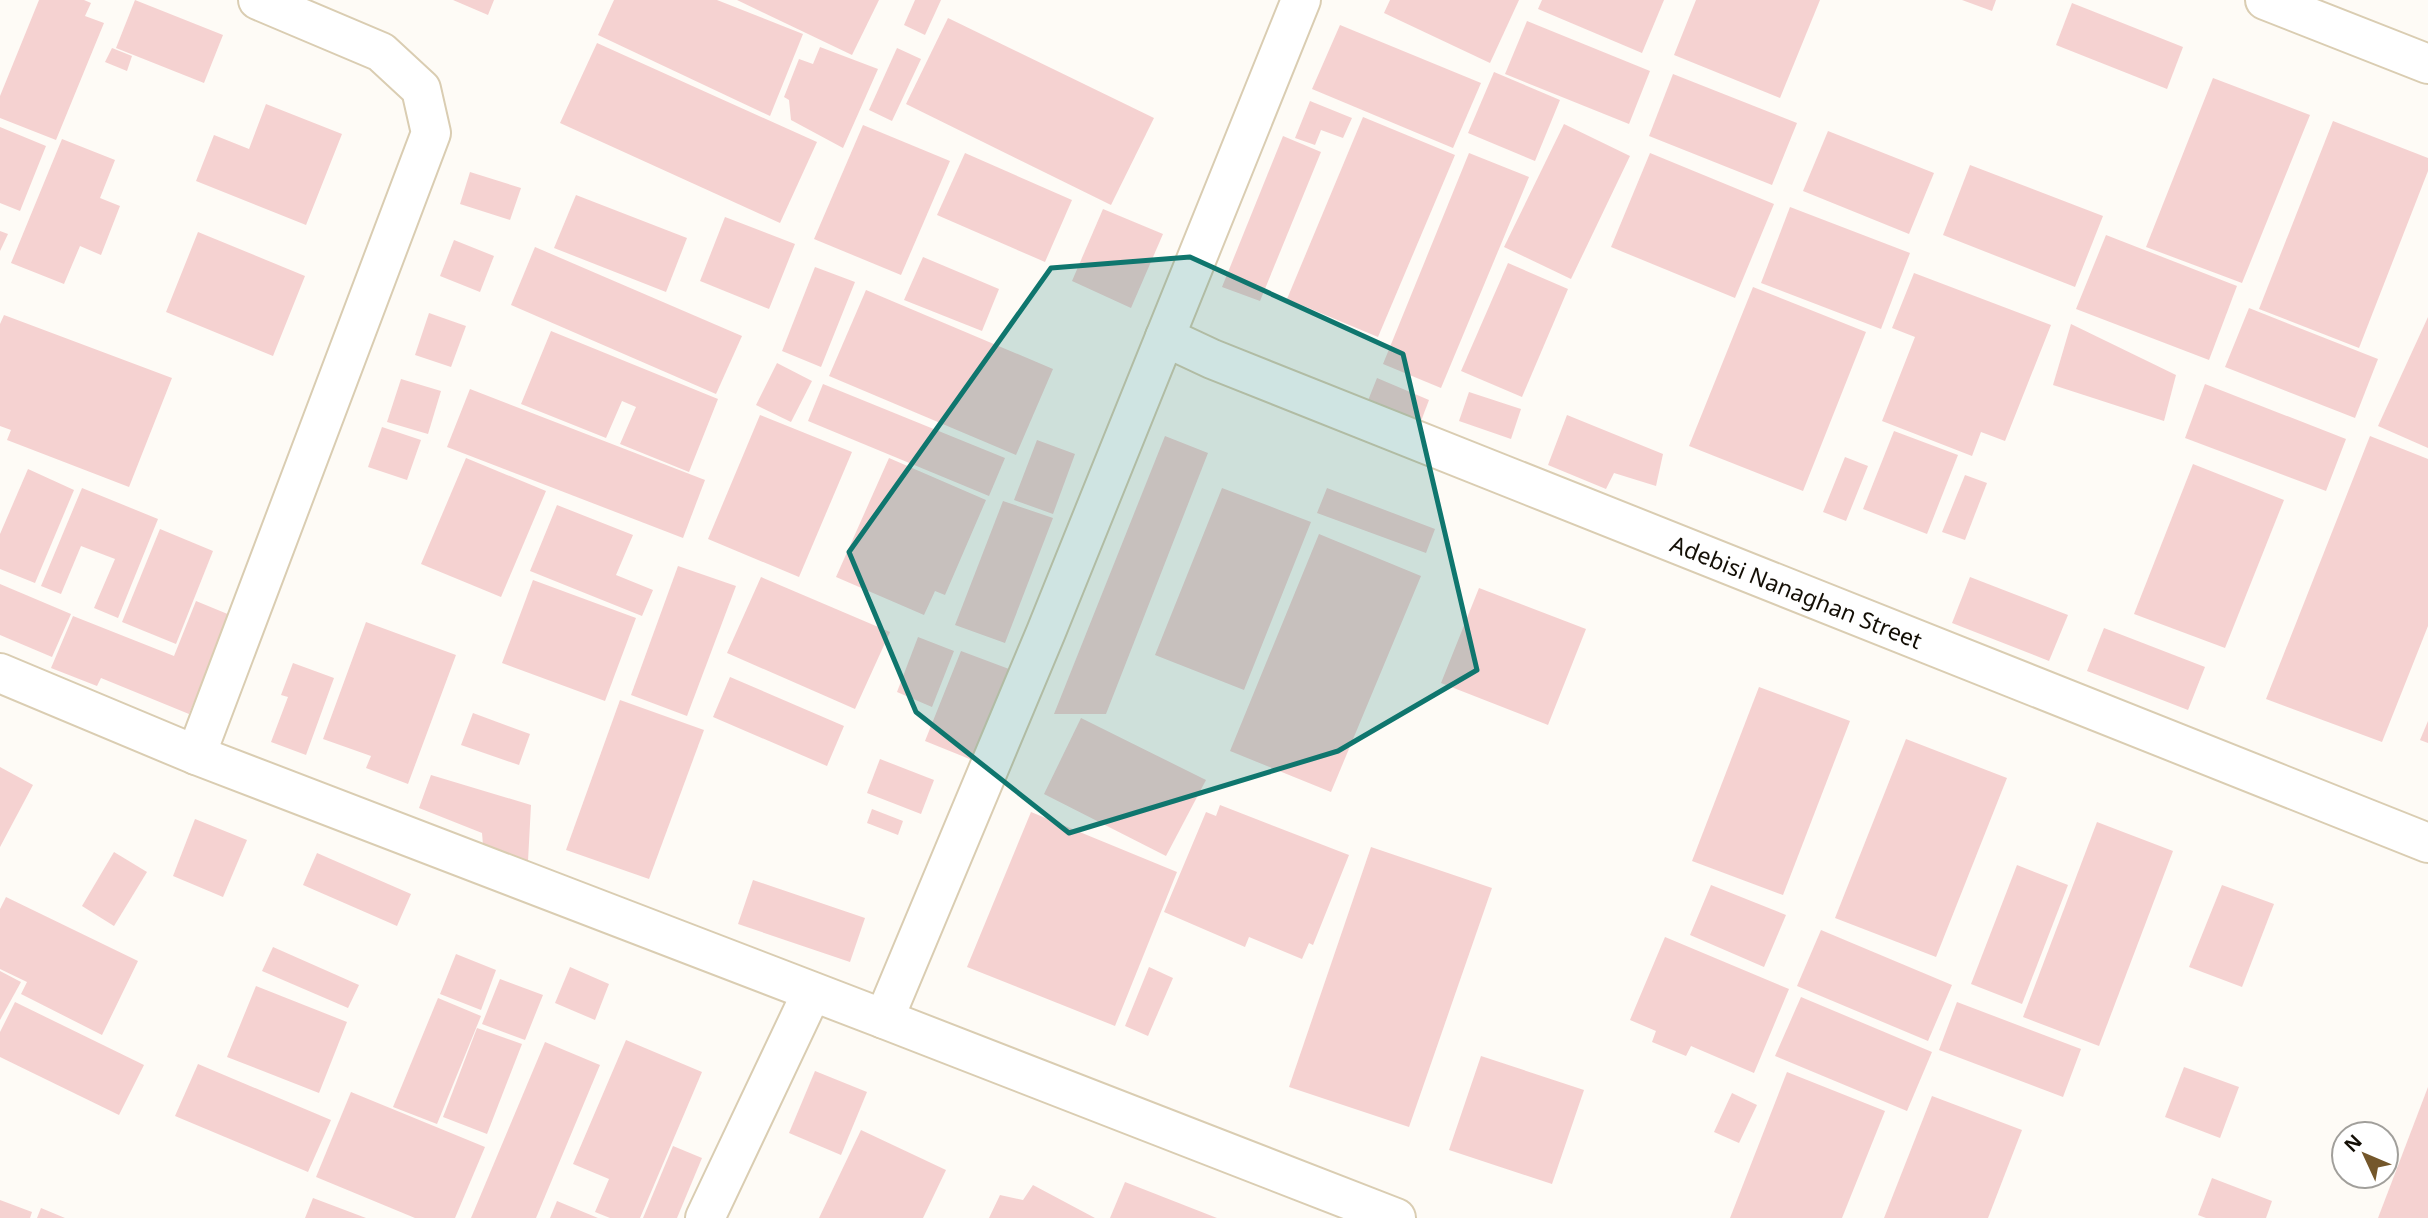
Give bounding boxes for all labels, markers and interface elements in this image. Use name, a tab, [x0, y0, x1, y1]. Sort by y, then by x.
street label: Adebisi Nanaghan Street	[1666, 527, 1927, 656]
north arrow	[2330, 1120, 2400, 1190]
text: N	[2338, 1129, 2367, 1158]

